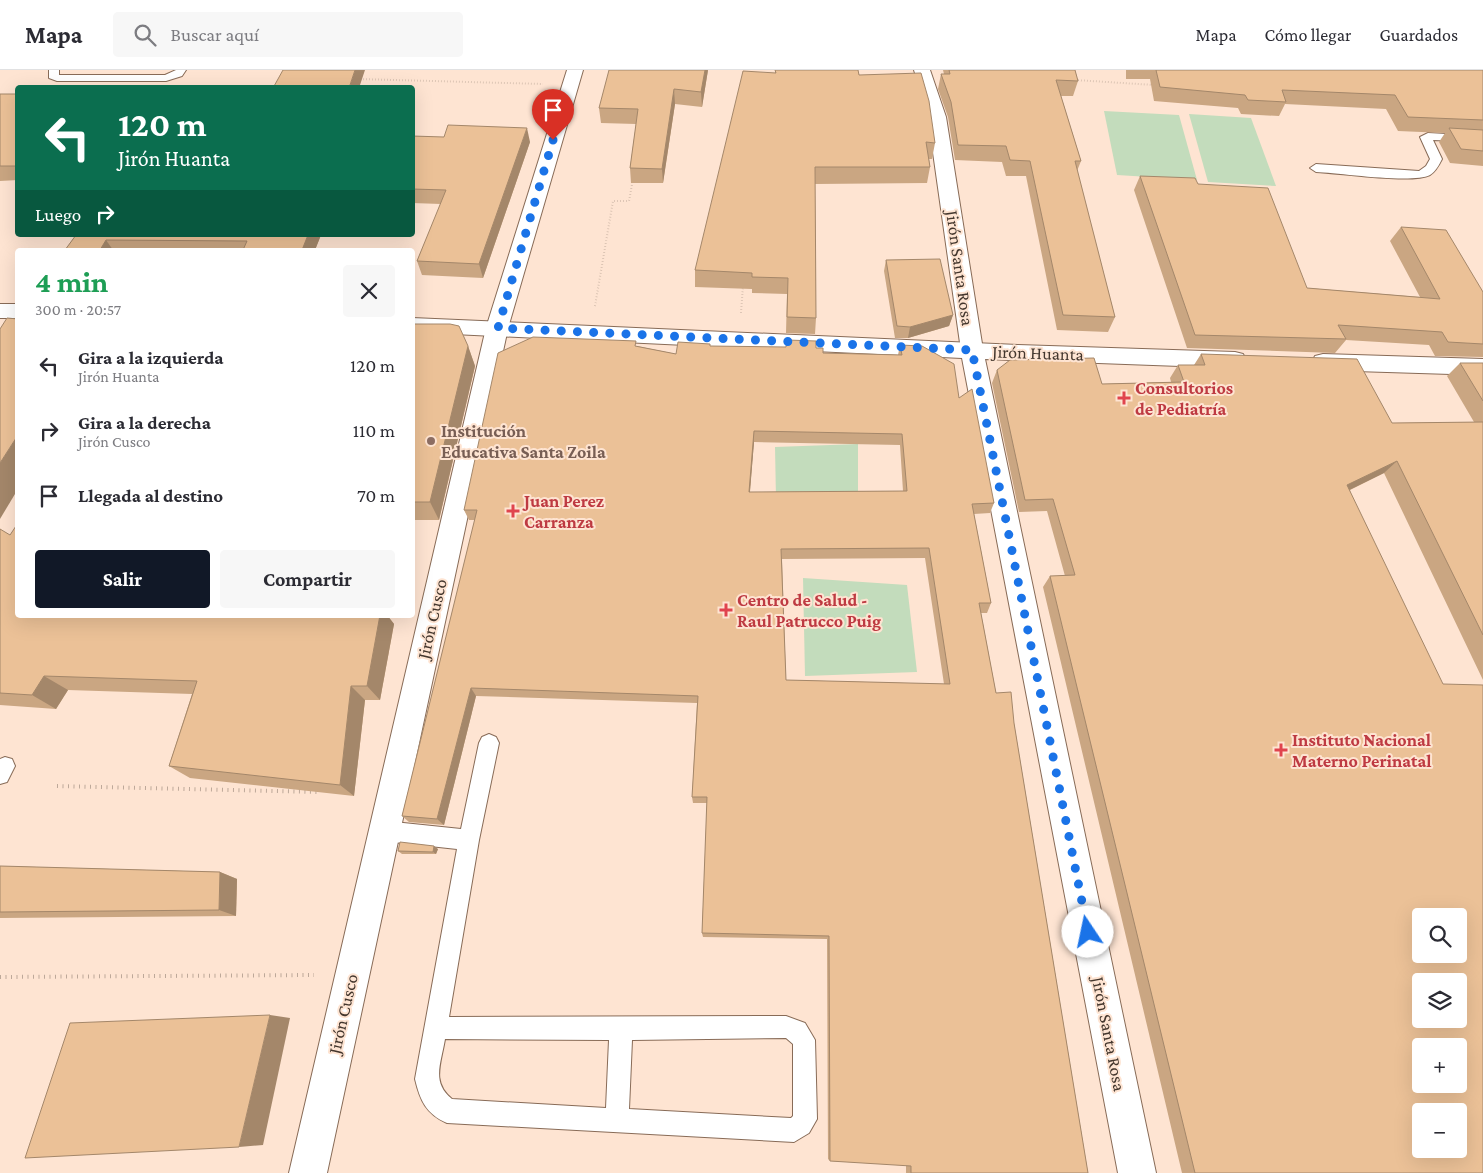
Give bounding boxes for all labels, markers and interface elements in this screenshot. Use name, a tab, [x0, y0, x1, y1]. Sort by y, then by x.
search box	[113, 12, 463, 57]
text: Mapa	[25, 21, 83, 48]
icon: search	[131, 21, 159, 49]
text: Buscar aquí	[171, 24, 259, 45]
text: Mapa	[1195, 25, 1236, 45]
text: Cómo llegar	[1264, 25, 1351, 45]
text: Guardados	[1379, 25, 1458, 45]
pin	[532, 89, 574, 140]
icon: arrive	[539, 96, 567, 124]
icon: left	[35, 105, 100, 170]
text: 120 m	[118, 105, 207, 144]
text: Jirón Huanta	[118, 146, 230, 171]
icon: right	[91, 200, 119, 228]
text: Luego	[35, 204, 81, 225]
street label: Jirón Santa Rosa	[942, 207, 978, 327]
text: 4 min	[35, 265, 108, 298]
button: close	[343, 265, 395, 317]
text: 300 m · 20:57	[35, 301, 121, 318]
street label: Jirón Huanta	[990, 341, 1084, 365]
text: Gira a la izquierda	[78, 347, 224, 368]
icon: left	[35, 352, 63, 380]
text: 120 m	[350, 355, 395, 376]
text: Jirón Huanta	[78, 368, 160, 385]
place label: Consultorios de Pediatría	[1135, 378, 1233, 419]
marker: Consultorios de Pediatría	[1117, 391, 1131, 405]
text: Gira a la derecha	[78, 412, 211, 433]
icon: right	[35, 417, 63, 445]
text: 110 m	[353, 420, 395, 441]
place label: Institución Educativa Santa Zoila	[441, 421, 606, 462]
text: Jirón Cusco	[78, 433, 151, 450]
marker: Institución Educativa Santa Zoila	[425, 435, 437, 447]
icon: arrive	[35, 482, 63, 510]
text: Llegada al destino	[78, 485, 223, 506]
text: 70 m	[357, 485, 395, 506]
place label: Juan Perez Carranza	[522, 491, 604, 532]
marker: Juan Perez Carranza	[506, 504, 520, 518]
button: Salir	[35, 550, 210, 608]
button: Compartir	[220, 550, 395, 608]
street label: Jirón Cusco	[413, 577, 451, 663]
place label: Centro de Salud - Raul Patrucco Puig	[737, 590, 881, 631]
marker: Centro de Salud - Raul Patrucco Puig	[719, 603, 733, 617]
place label: Instituto Nacional Materno Perinatal	[1292, 730, 1431, 771]
marker: Instituto Nacional Materno Perinatal	[1274, 743, 1288, 757]
position arrow	[1061, 905, 1113, 957]
map controls	[1412, 908, 1467, 1158]
button: search	[1412, 908, 1467, 963]
street label: Jirón Cusco	[324, 972, 362, 1058]
street label: Jirón Santa Rosa	[1088, 973, 1130, 1093]
button: layers	[1412, 973, 1467, 1028]
button: +	[1412, 1038, 1467, 1093]
button: −	[1412, 1103, 1467, 1158]

